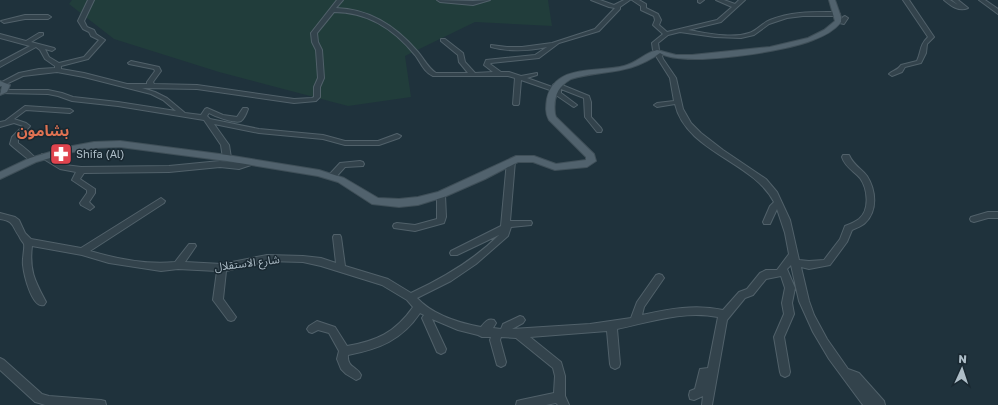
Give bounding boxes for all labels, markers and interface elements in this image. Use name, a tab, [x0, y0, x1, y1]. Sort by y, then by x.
district label: بشامون	[17, 121, 69, 140]
pharmacy icon: Shifa (Al)	[48, 141, 74, 167]
place label: Shifa (Al)	[76, 147, 125, 160]
street label: شارع الاستقلال	[214, 252, 281, 275]
north arrow	[942, 349, 982, 389]
text: N	[958, 352, 967, 365]

